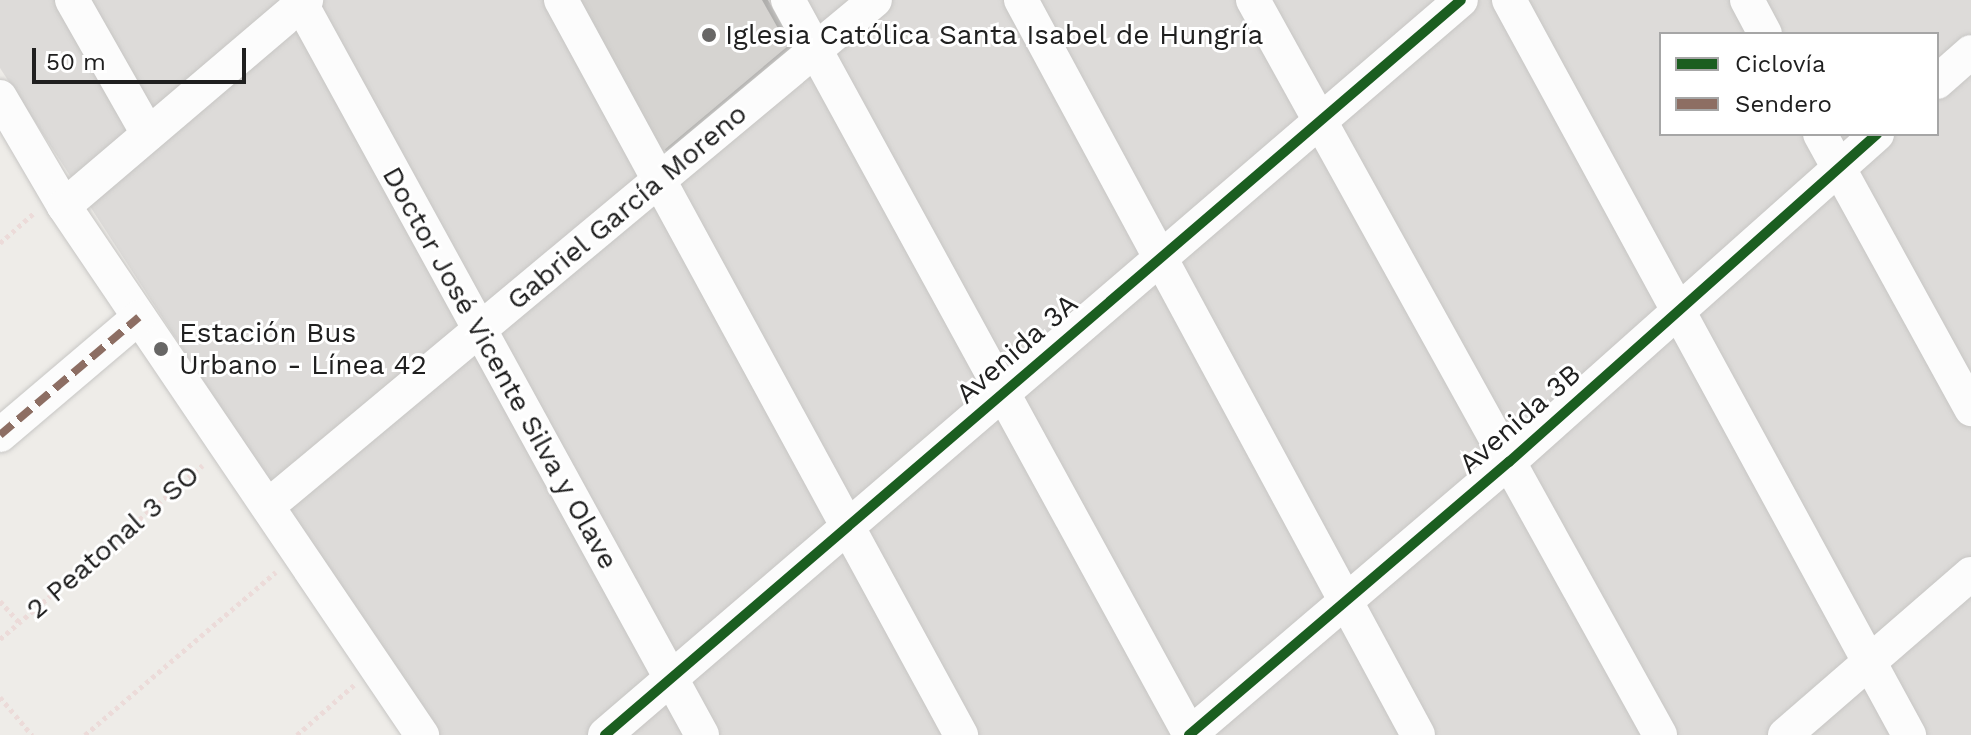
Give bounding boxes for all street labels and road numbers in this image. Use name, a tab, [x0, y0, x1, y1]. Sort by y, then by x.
street label: Gabriel García Moreno	[500, 96, 754, 318]
street label: Doctor José Vicente Silva y Olave	[374, 159, 626, 577]
street label: Avenida 3A	[949, 287, 1085, 411]
street label: Avenida 3B	[1452, 357, 1588, 481]
street label: 2 Peatonal 3 SO	[19, 458, 207, 626]

